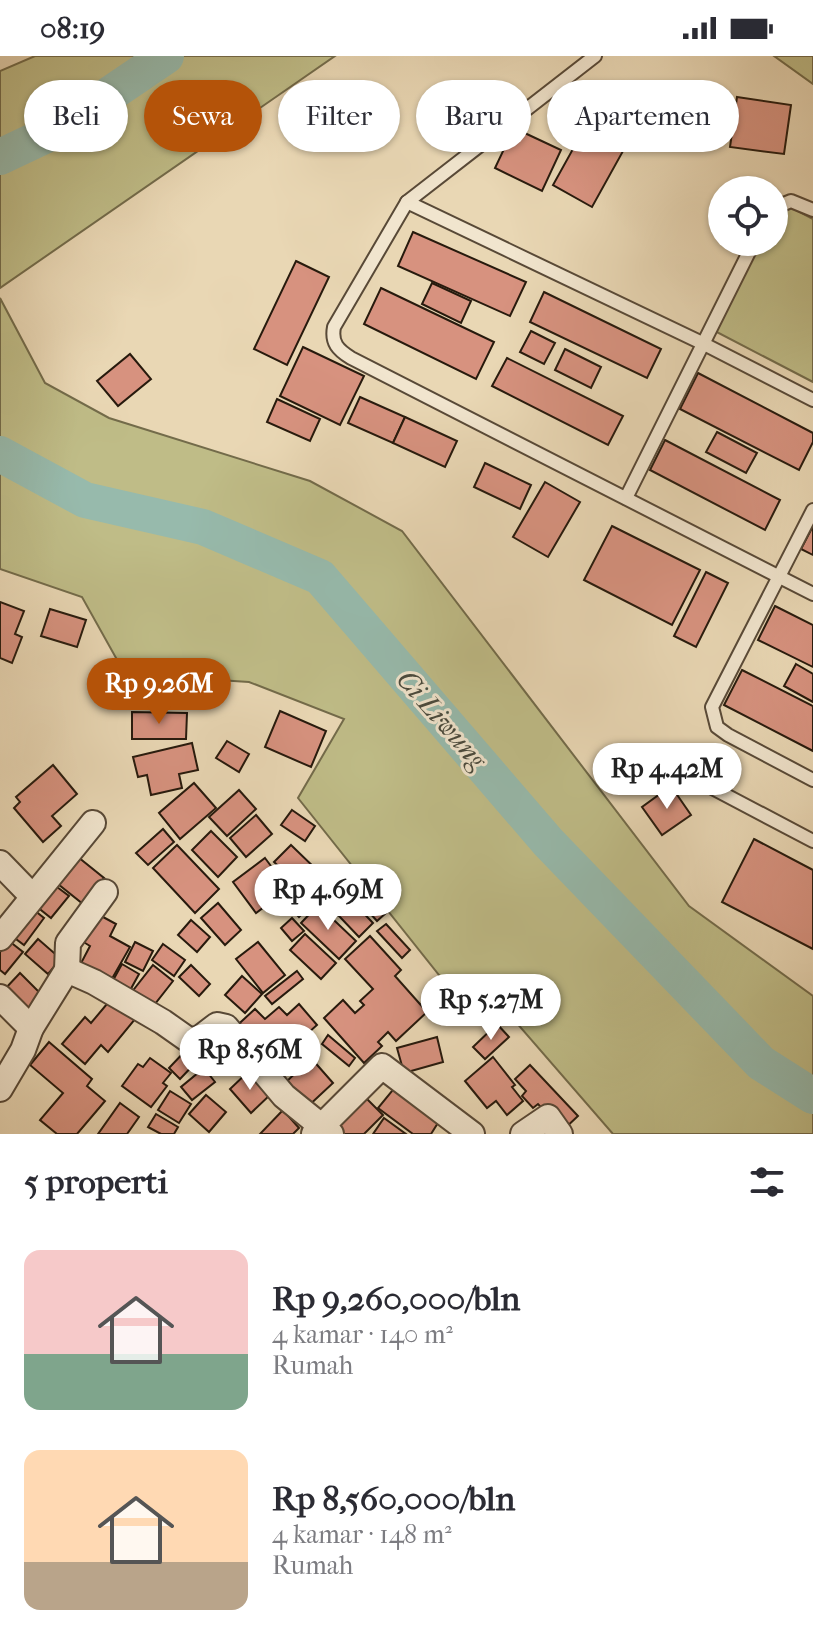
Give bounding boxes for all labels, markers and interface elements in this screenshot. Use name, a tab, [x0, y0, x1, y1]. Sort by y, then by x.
text: 08:19	[40, 11, 105, 46]
chip: Beli	[24, 80, 128, 152]
chip: Sewa	[144, 80, 262, 152]
chip: Filter	[278, 80, 400, 152]
chip: Baru	[416, 80, 531, 152]
chip: Apartemen	[547, 80, 739, 152]
map controls	[708, 176, 788, 256]
button: locate	[708, 176, 788, 256]
pin: Rp 9.26M	[76, 658, 242, 726]
water label: Ci Liwung	[390, 663, 495, 776]
text: Rp 9.26M	[105, 668, 213, 699]
pin: Rp 4.42M	[584, 743, 750, 811]
text: Rp 4.42M	[611, 753, 723, 784]
pin: Rp 4.69M	[245, 864, 411, 932]
text: Rp 4.69M	[272, 874, 384, 905]
pin: Rp 5.27M	[408, 974, 574, 1042]
text: Rp 5.27M	[439, 984, 543, 1015]
pin: Rp 8.56M	[167, 1024, 333, 1092]
text: Rp 8.56M	[198, 1034, 302, 1065]
icon: filters	[745, 1160, 789, 1204]
text: 5 properti	[24, 1162, 168, 1202]
text: Rp 9,260,000/bln	[272, 1279, 520, 1319]
icon: home	[88, 1282, 184, 1378]
text: 4 kamar · 140 m²	[272, 1319, 453, 1350]
text: Rumah	[272, 1350, 353, 1381]
text: Rp 8,560,000/bln	[272, 1479, 515, 1519]
icon: home	[88, 1482, 184, 1578]
text: 4 kamar · 148 m²	[272, 1519, 452, 1550]
text: Rumah	[272, 1550, 353, 1581]

